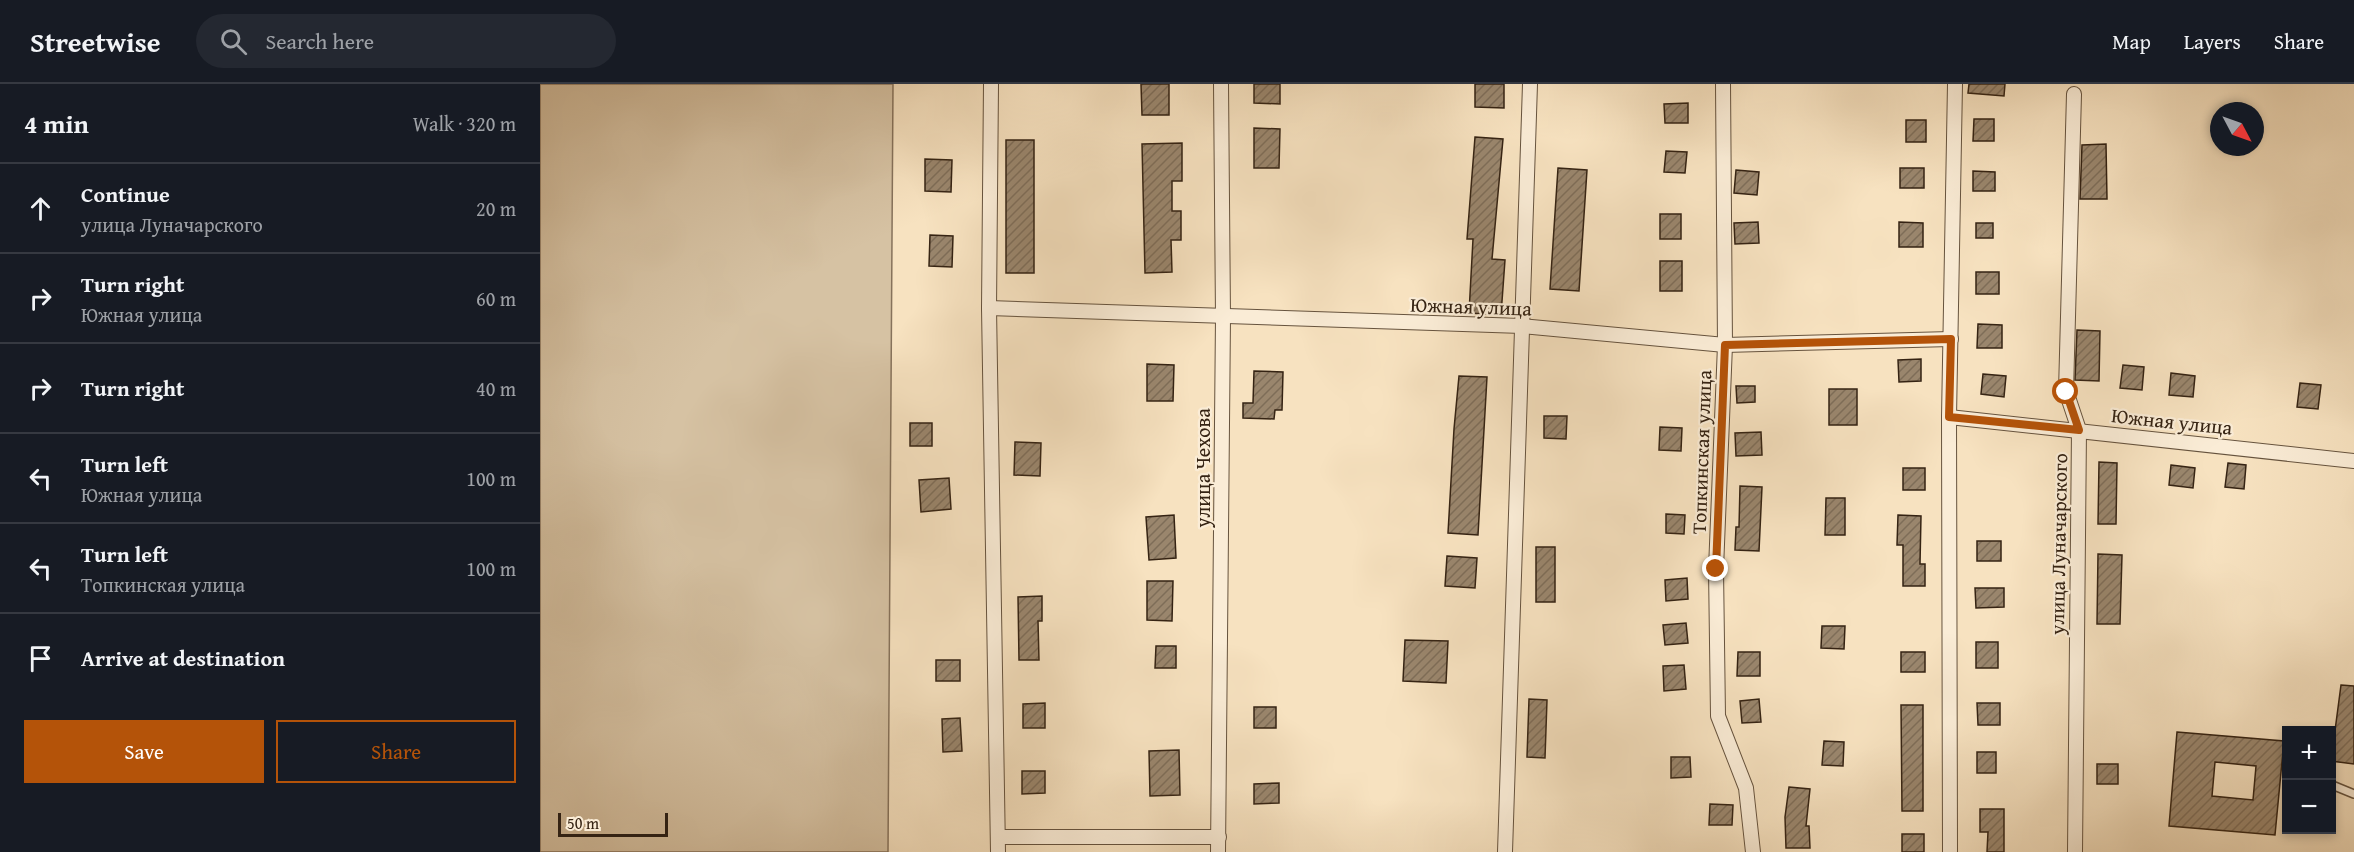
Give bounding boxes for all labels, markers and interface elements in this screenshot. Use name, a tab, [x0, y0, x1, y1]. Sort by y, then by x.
search box	[196, 14, 616, 68]
text: Streetwise	[30, 21, 160, 62]
icon: search	[217, 25, 250, 58]
text: Search here	[265, 25, 374, 57]
text: Map	[2112, 26, 2151, 57]
text: Layers	[2184, 26, 2241, 57]
text: Share	[2274, 26, 2324, 57]
north arrow	[2210, 102, 2264, 156]
text: 4 min	[24, 104, 89, 143]
text: Walk · 320 m	[413, 109, 516, 138]
text: Continue	[81, 178, 170, 210]
icon: ahead	[24, 192, 57, 225]
text: 20 m	[476, 194, 516, 223]
text: улица Луначарского	[81, 210, 263, 239]
text: Turn right	[81, 268, 184, 300]
icon: right	[24, 282, 57, 315]
text: 60 m	[476, 284, 516, 313]
street label: Южная улица	[1410, 289, 1533, 323]
text: Южная улица	[81, 300, 202, 329]
street label: Топкинская улица	[1684, 369, 1718, 534]
icon: right	[24, 372, 57, 405]
text: Turn right	[81, 372, 184, 404]
text: 40 m	[476, 374, 516, 403]
route start	[2052, 378, 2078, 404]
street label: Южная улица	[2110, 400, 2234, 442]
street label: улица Чехова	[1188, 408, 1217, 529]
text: Turn left	[81, 448, 168, 480]
street label: улица Луначарского	[2042, 453, 2074, 636]
icon: left	[24, 462, 57, 495]
text: 100 m	[466, 464, 516, 493]
text: Южная улица	[81, 480, 202, 509]
text: Turn left	[81, 538, 168, 570]
icon: left	[24, 552, 57, 585]
text: 100 m	[466, 554, 516, 583]
route end	[1702, 555, 1728, 581]
text: Топкинская улица	[81, 570, 245, 599]
icon: arrive	[24, 642, 57, 675]
text: Arrive at destination	[81, 642, 285, 674]
button: Save	[24, 720, 264, 783]
button: Share	[276, 720, 516, 783]
map controls	[2282, 726, 2336, 834]
button: +	[2282, 726, 2336, 780]
button: −	[2282, 780, 2336, 834]
scale bar	[558, 810, 668, 838]
text: 50 m	[567, 811, 599, 835]

